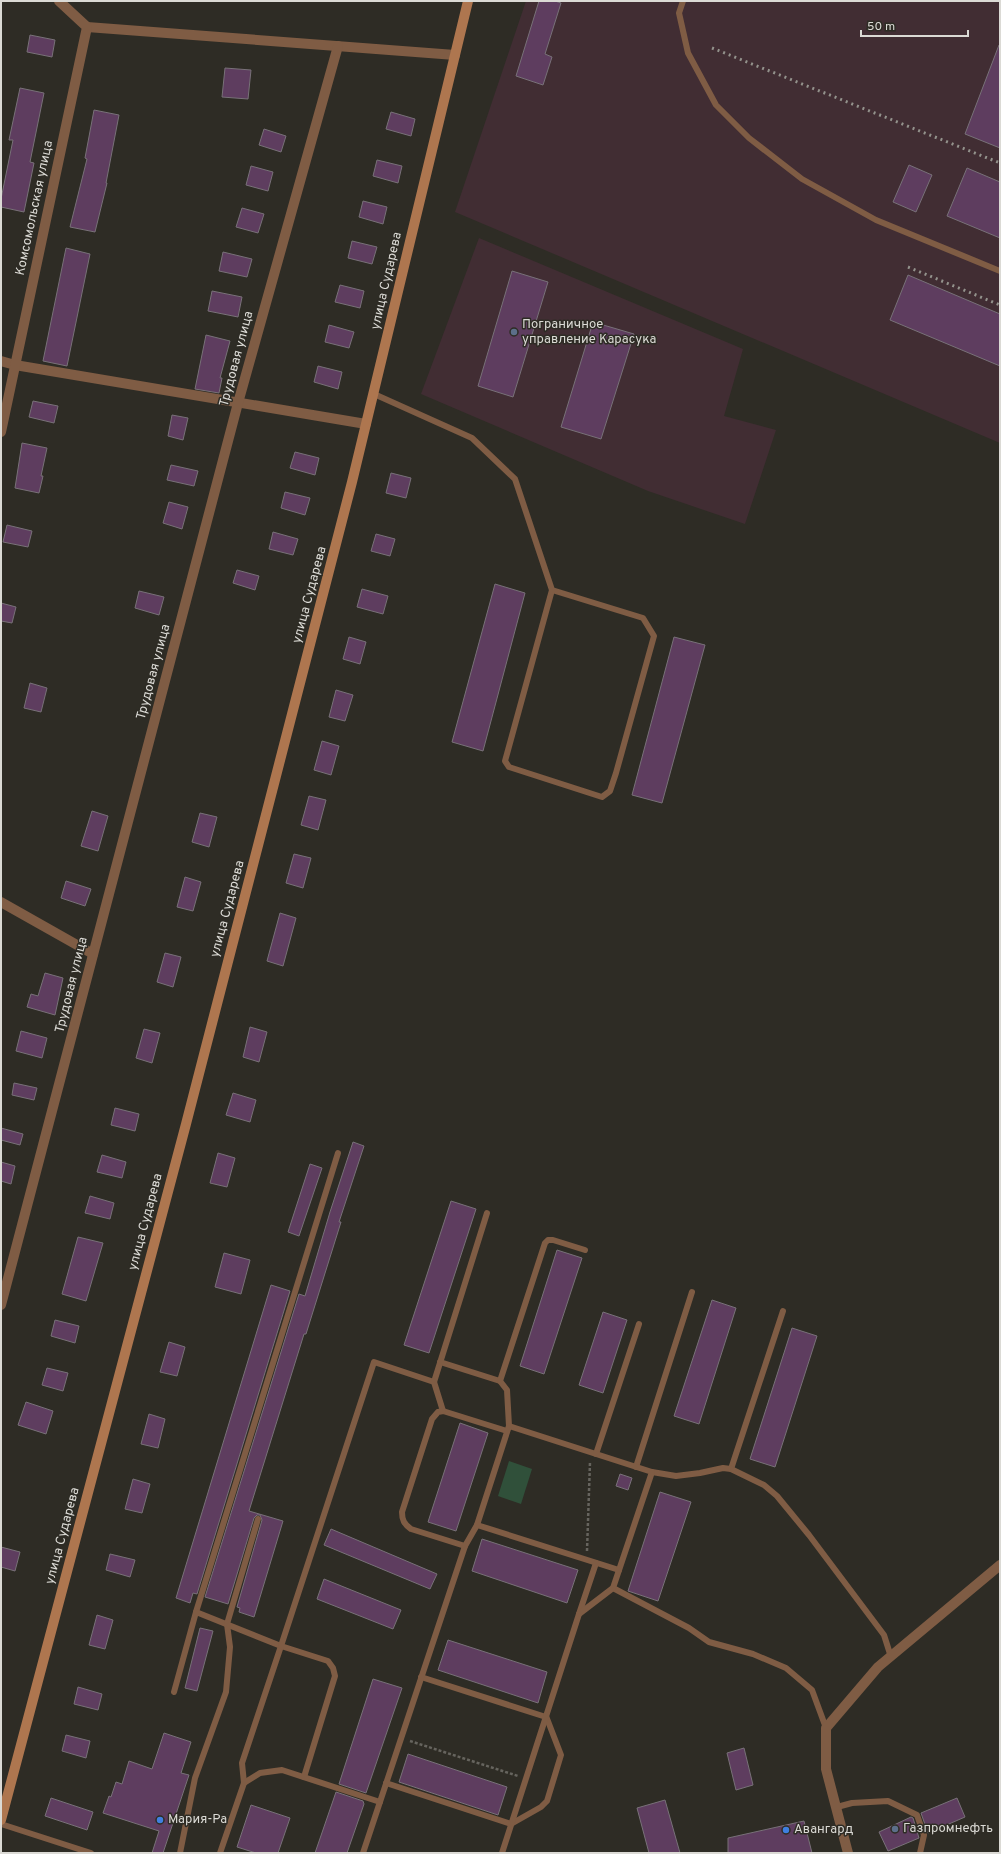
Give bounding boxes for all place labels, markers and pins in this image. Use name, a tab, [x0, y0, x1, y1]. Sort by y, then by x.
place label: Пограничное управление Карасука	[522, 317, 656, 348]
marker: Пограничное управление Карасука	[509, 327, 519, 337]
place label: Мария-Ра	[168, 1812, 227, 1828]
marker: Мария-Ра	[155, 1815, 165, 1825]
place label: Газпромнефть	[903, 1821, 993, 1837]
place label: Авангард	[794, 1822, 854, 1838]
marker: Газпромнефть	[890, 1824, 900, 1834]
marker: Авангард	[781, 1825, 791, 1835]

